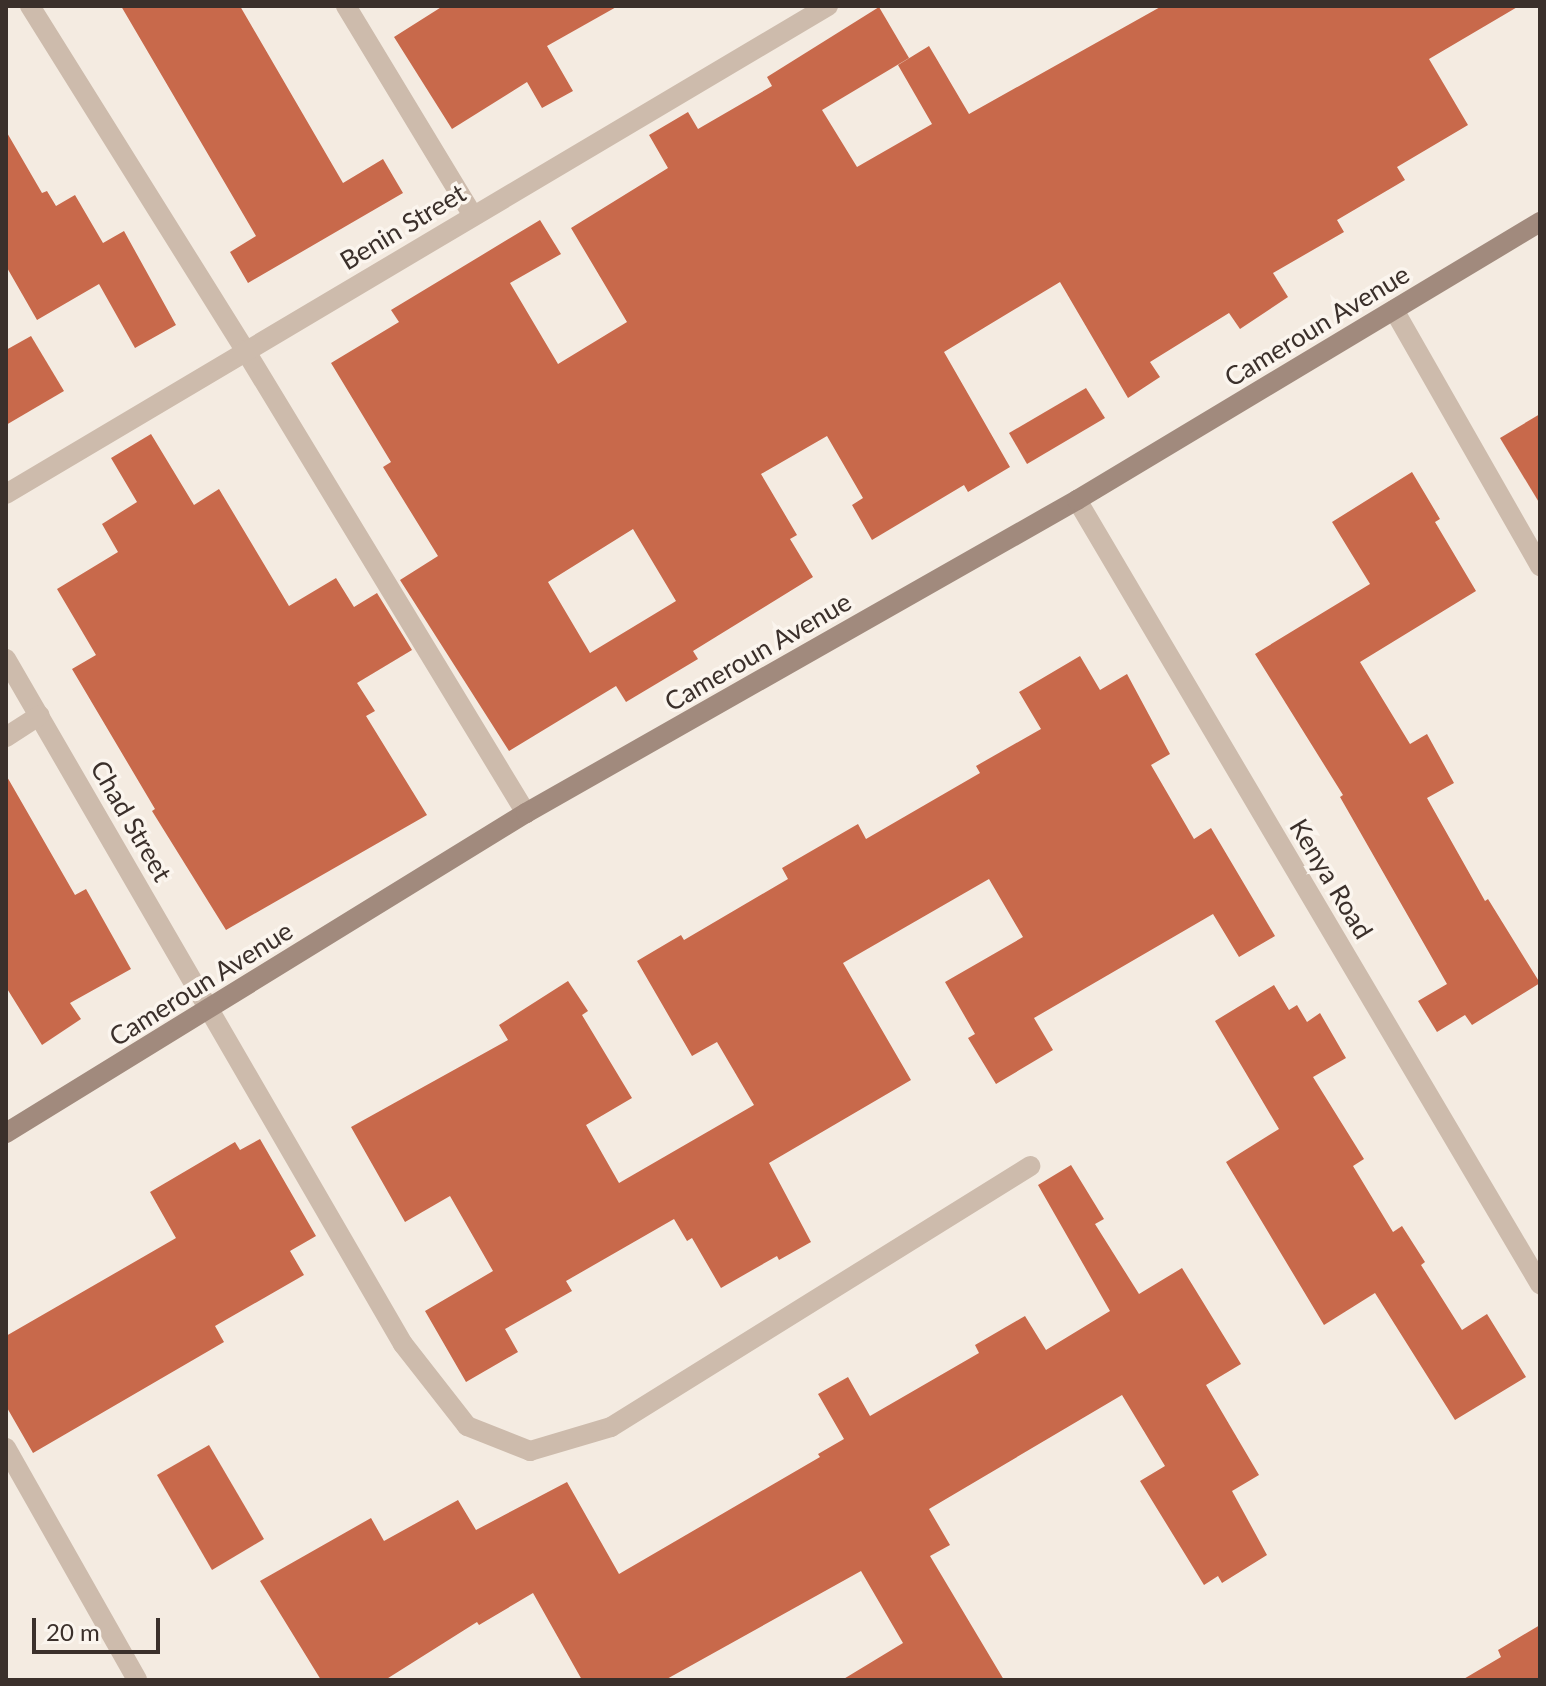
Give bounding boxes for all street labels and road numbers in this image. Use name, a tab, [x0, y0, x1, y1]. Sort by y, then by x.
street label: Benin Street	[335, 177, 471, 277]
street label: Cameroun Avenue	[1219, 258, 1415, 394]
street label: Cameroun Avenue	[659, 586, 857, 718]
street label: Chad Street	[84, 755, 178, 887]
street label: Kenya Road	[1283, 813, 1379, 945]
street label: Cameroun Avenue	[103, 915, 299, 1053]

